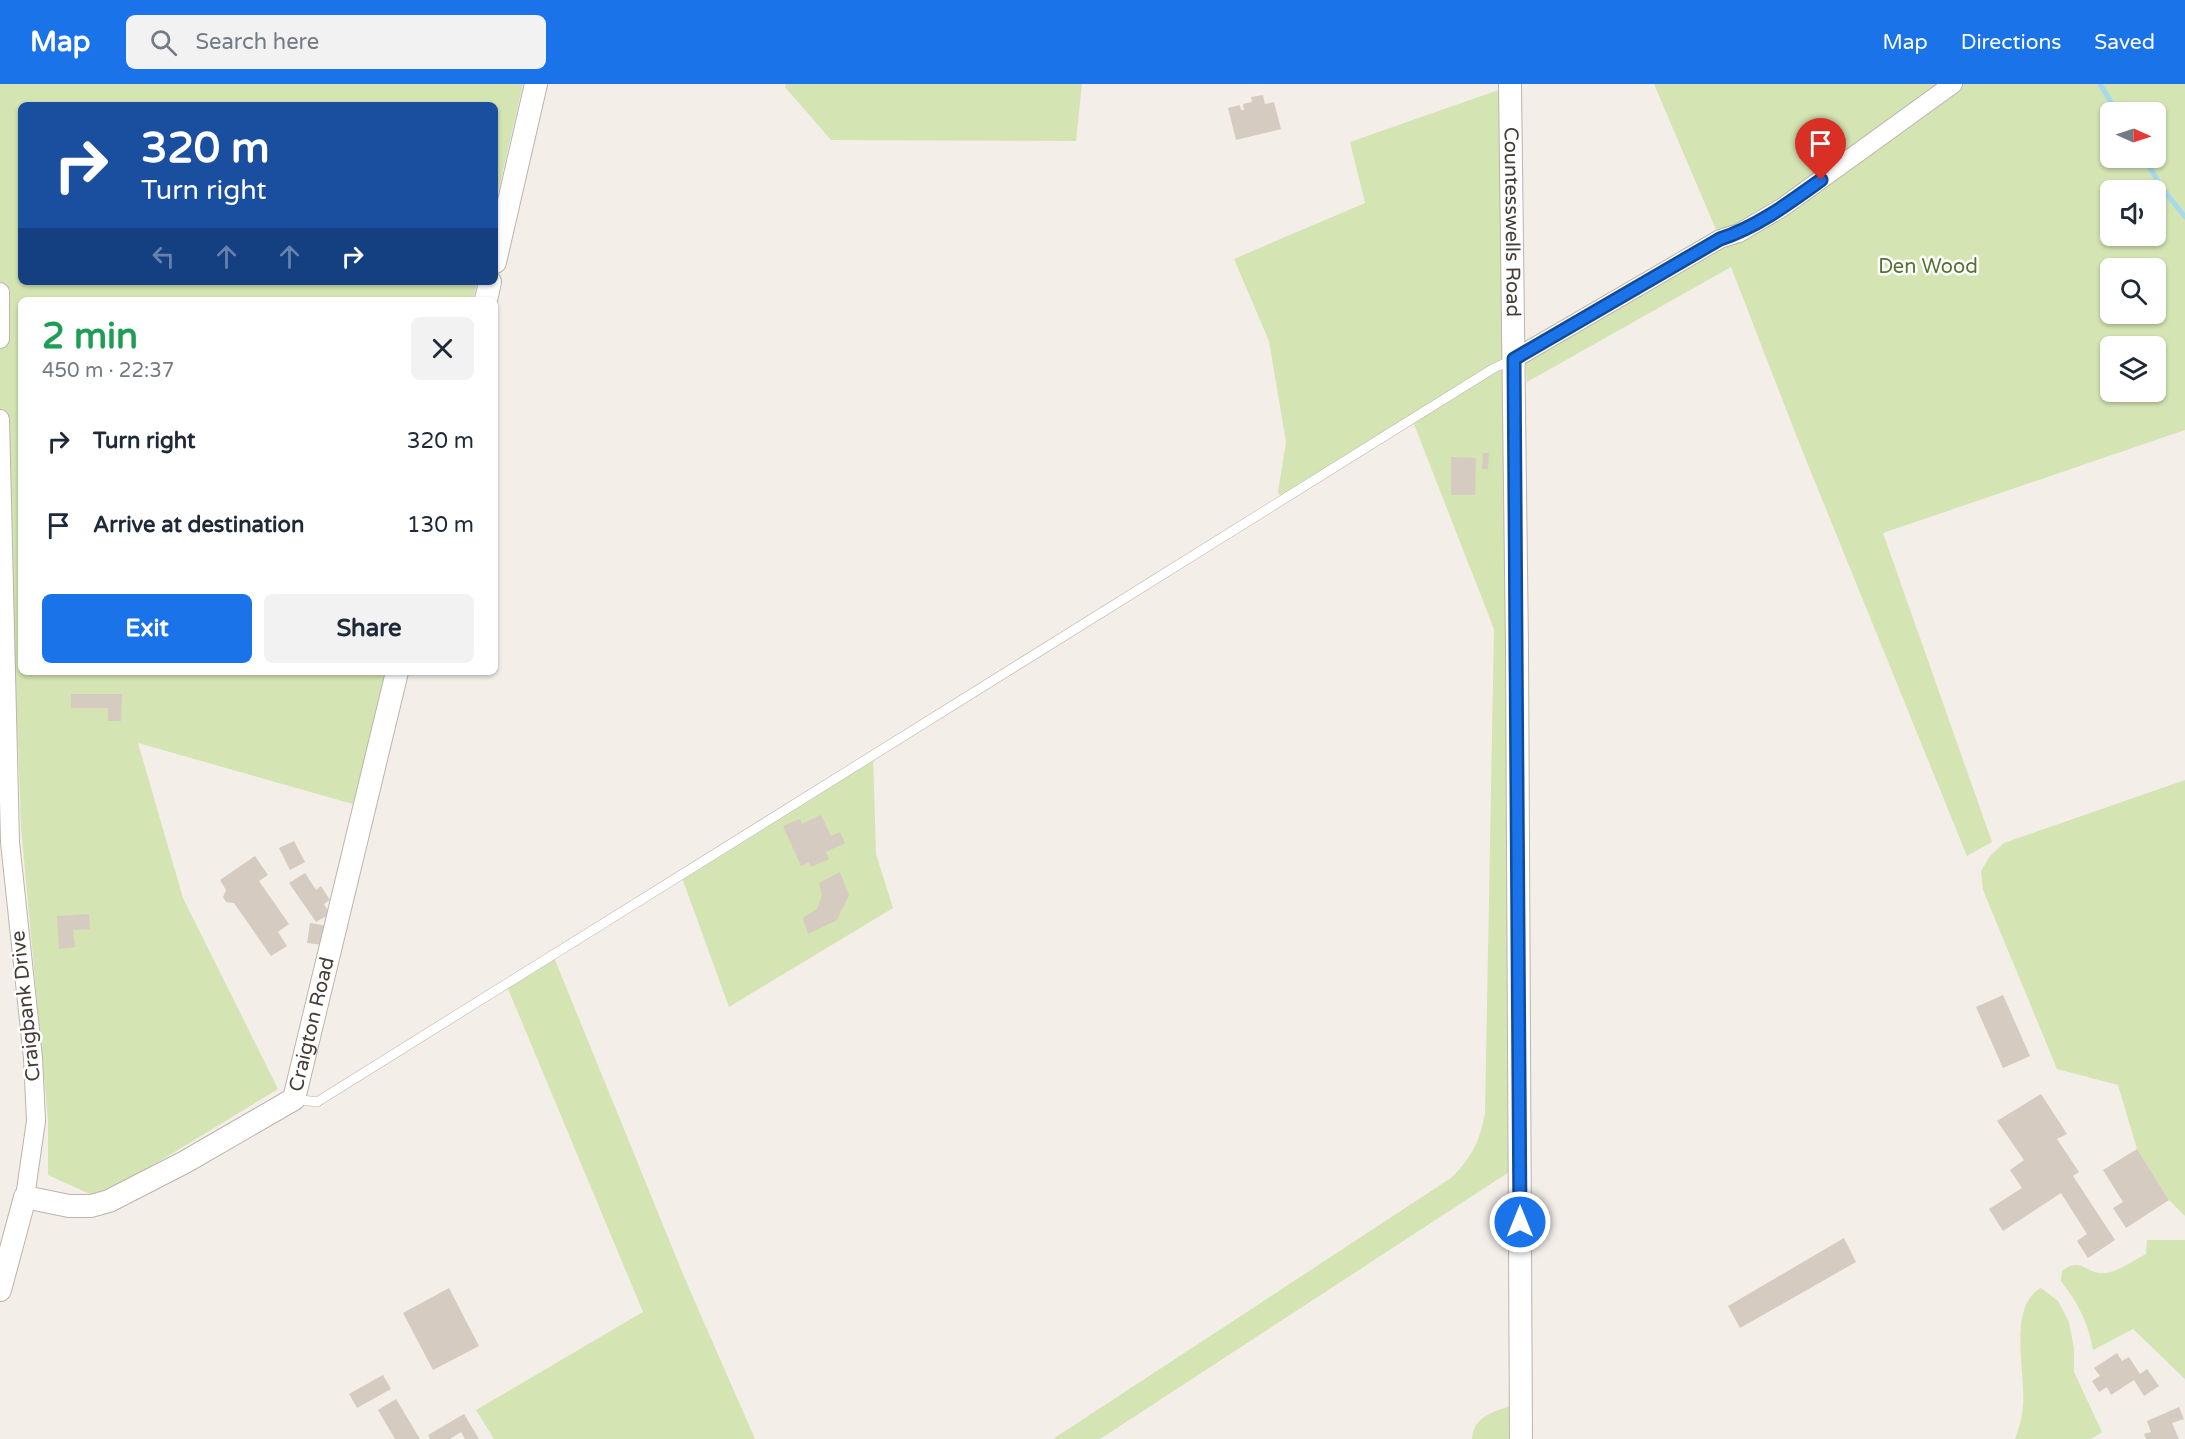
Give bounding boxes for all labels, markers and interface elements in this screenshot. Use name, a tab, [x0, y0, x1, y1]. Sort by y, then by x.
search box	[126, 15, 546, 69]
text: Map	[30, 25, 90, 59]
icon: search	[147, 26, 180, 59]
text: Search here	[195, 29, 319, 55]
text: Map	[1882, 30, 1928, 55]
text: Directions	[1961, 30, 2061, 55]
text: Saved	[2094, 30, 2155, 55]
north arrow	[2100, 102, 2166, 168]
map controls	[2100, 102, 2166, 402]
pin	[1795, 118, 1846, 180]
text: 320 m	[141, 123, 270, 174]
icon: right	[42, 126, 120, 204]
street label: Countesswells Road	[1499, 127, 1525, 317]
icon: arrive	[1804, 127, 1837, 160]
text: Turn right	[141, 174, 267, 207]
button: sound	[2100, 180, 2166, 246]
icon: left	[147, 240, 180, 273]
icon: ahead	[210, 240, 243, 273]
icon: ahead	[273, 240, 306, 273]
icon: right	[336, 240, 369, 273]
park label: Den Wood	[1878, 255, 1978, 279]
button: search	[2100, 258, 2166, 324]
text: 2 min	[42, 315, 138, 358]
button: close	[411, 317, 474, 380]
button: layers	[2100, 336, 2166, 402]
text: 450 m · 22:37	[42, 359, 174, 383]
icon: right	[42, 425, 75, 458]
text: Turn right	[93, 428, 195, 454]
text: 320 m	[407, 428, 474, 454]
icon: arrive	[42, 509, 75, 542]
text: Arrive at destination	[93, 512, 304, 538]
text: 130 m	[407, 512, 474, 538]
button: Exit	[42, 594, 252, 663]
button: Share	[264, 594, 474, 663]
street label: Craigbank Drive	[6, 929, 46, 1083]
street label: Craigton Road	[284, 955, 340, 1094]
position arrow	[1488, 1190, 1552, 1254]

